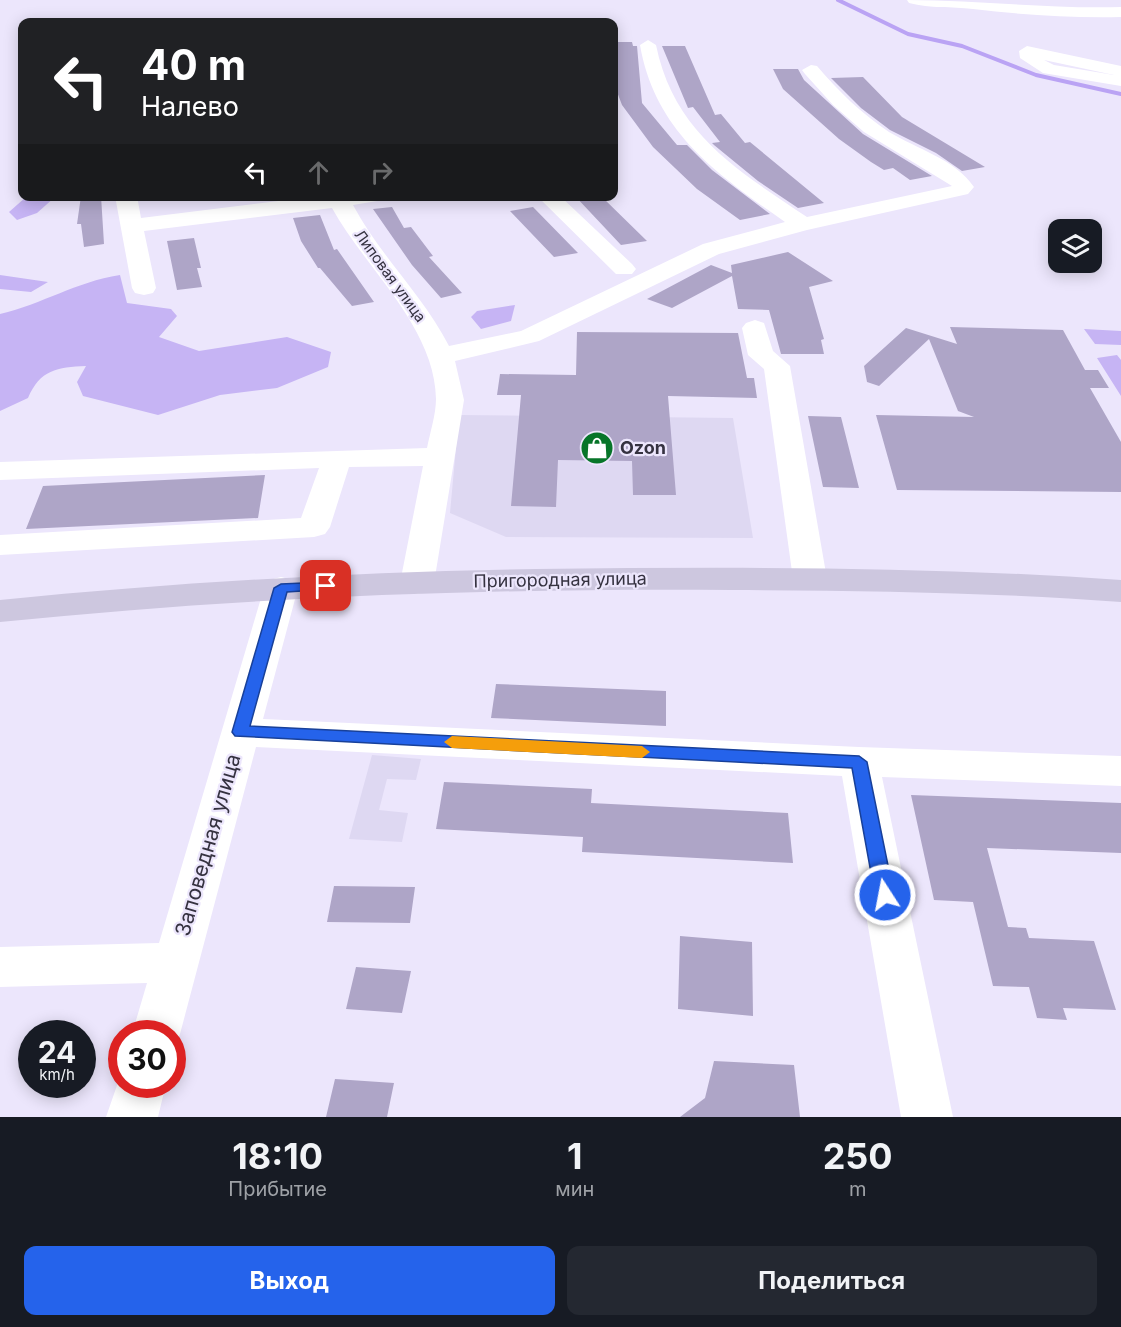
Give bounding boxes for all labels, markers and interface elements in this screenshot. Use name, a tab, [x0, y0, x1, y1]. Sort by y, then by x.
text: 40 m	[141, 39, 246, 90]
icon: left	[42, 42, 120, 120]
text: Налево	[141, 90, 239, 123]
icon: left	[239, 156, 272, 189]
icon: ahead	[302, 156, 335, 189]
icon: right	[365, 156, 398, 189]
map controls	[1048, 219, 1102, 273]
button: layers	[1048, 219, 1102, 273]
street label: Липовая улица	[350, 226, 430, 326]
shop icon: Ozon	[579, 430, 615, 466]
place label: Ozon	[620, 437, 666, 458]
pin	[300, 560, 351, 611]
street label: Пригородная улица	[473, 567, 647, 592]
icon: arrive	[309, 569, 342, 602]
street label: Заповедная улица	[170, 751, 246, 939]
position arrow	[853, 863, 917, 927]
speed limit sign: 30	[108, 1020, 186, 1098]
text: 24	[38, 1034, 76, 1070]
text: km/h	[39, 1065, 75, 1084]
text: 18:10	[232, 1134, 323, 1178]
text: 1	[567, 1134, 583, 1178]
text: 250	[823, 1134, 893, 1178]
text: Прибытие	[228, 1177, 327, 1201]
text: мин	[555, 1177, 594, 1201]
text: m	[849, 1177, 866, 1201]
button: Выход	[24, 1246, 555, 1315]
button: Поделиться	[567, 1246, 1097, 1315]

